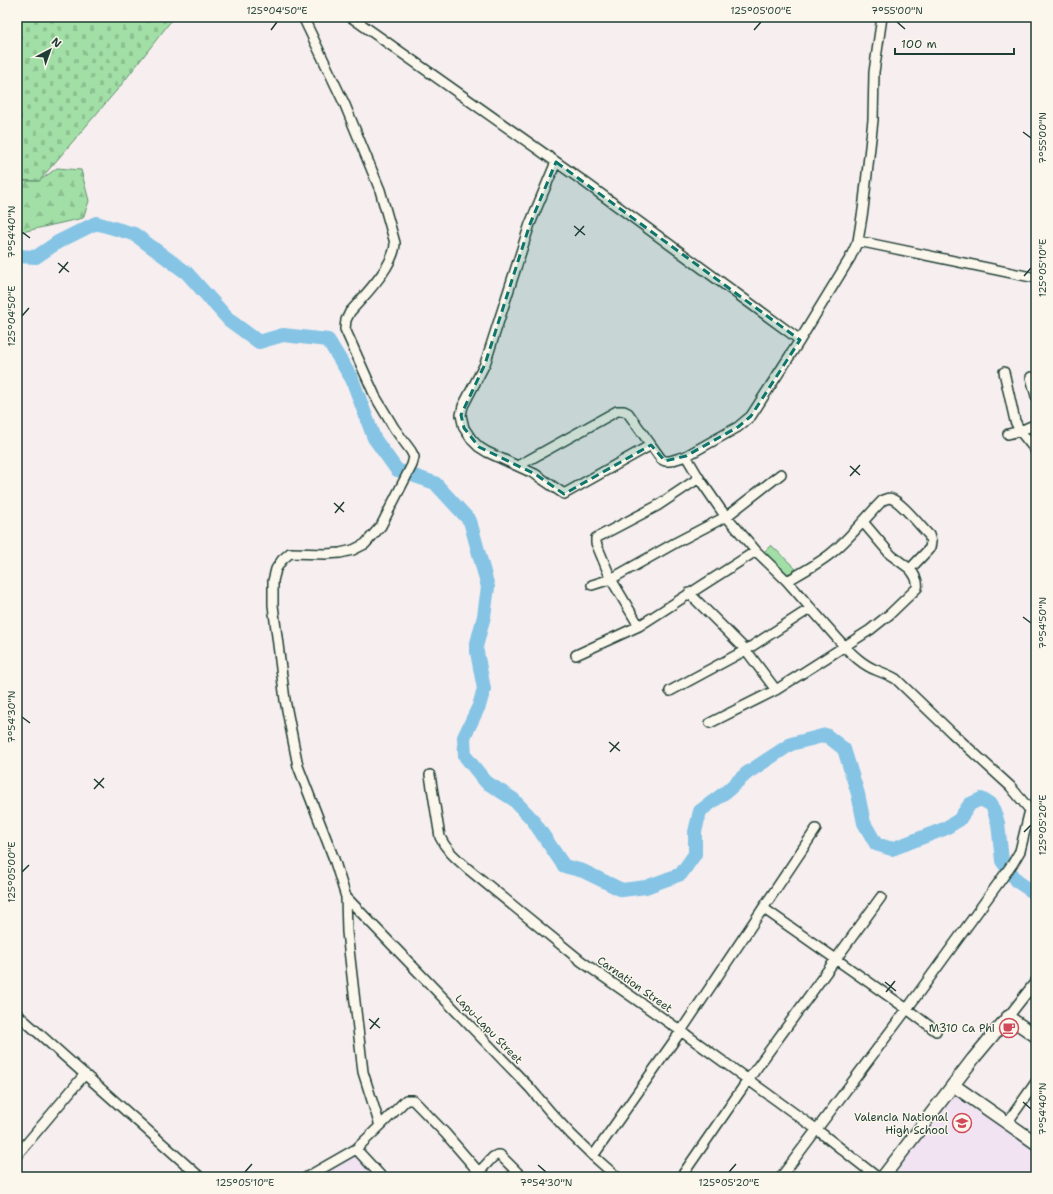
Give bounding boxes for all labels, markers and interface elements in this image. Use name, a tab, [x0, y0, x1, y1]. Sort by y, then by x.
text: 125°04'50"E	[246, 4, 308, 17]
text: 125°05'00"E	[730, 4, 792, 17]
text: 7°55'00"N	[871, 4, 923, 17]
north arrow	[30, 30, 70, 70]
scale bar	[895, 30, 1014, 56]
text: N	[48, 34, 65, 52]
text: 100 m	[901, 36, 937, 52]
text: 7°55'00"N	[1036, 112, 1049, 164]
text: 7°54'40"N	[5, 206, 18, 258]
text: 125°05'10"E	[1036, 239, 1049, 297]
text: 125°04'50"E	[5, 285, 18, 347]
text: 7°54'50"N	[1036, 597, 1049, 649]
text: 7°54'30"N	[5, 691, 18, 743]
text: 125°05'20"E	[1036, 794, 1049, 856]
text: 125°05'00"E	[5, 841, 18, 903]
street label: Carnation Street	[594, 953, 675, 1016]
street label: Lapu-Lapu Street	[452, 991, 526, 1067]
cafe icon: M310 Ca Phi	[998, 1017, 1020, 1039]
place label: M310 Ca Phi	[929, 1021, 995, 1036]
text: 7°54'40"N	[1036, 1083, 1049, 1135]
place label: Valencia National High School	[854, 1110, 949, 1138]
school or university icon: Valencia National High School	[951, 1112, 973, 1134]
text: 125°05'10"E	[216, 1176, 274, 1189]
text: 7°54'30"N	[520, 1176, 572, 1189]
text: 125°05'20"E	[698, 1176, 760, 1189]

